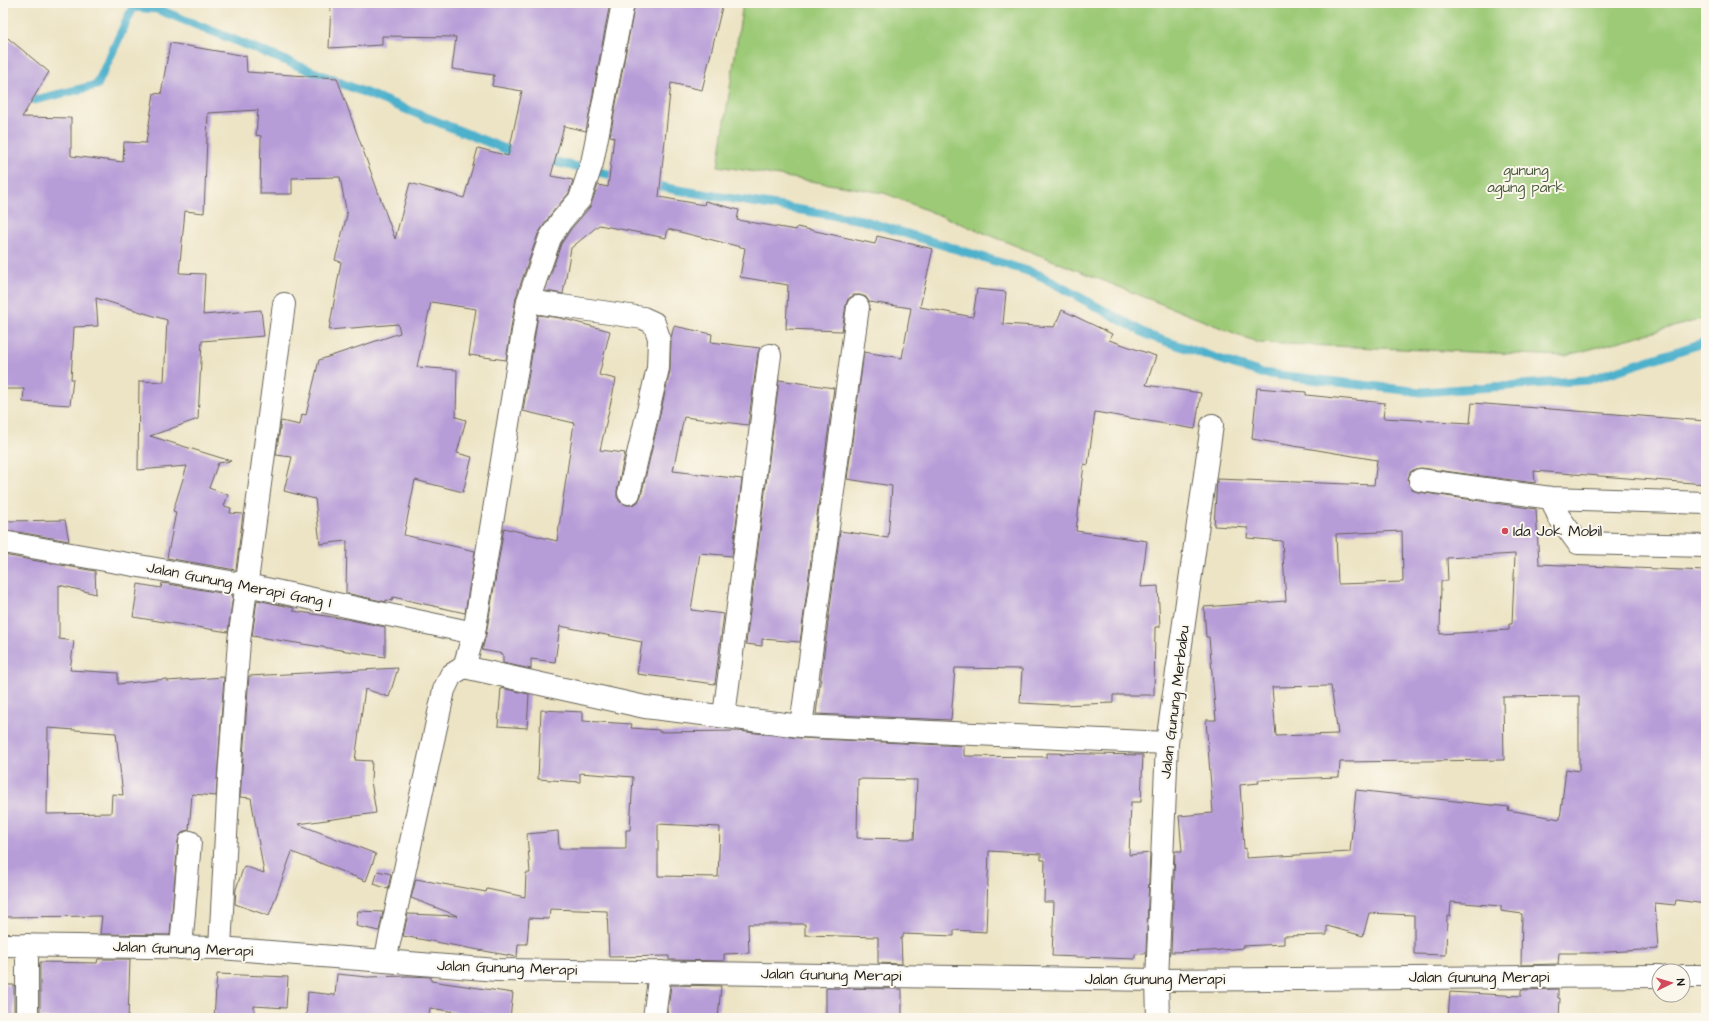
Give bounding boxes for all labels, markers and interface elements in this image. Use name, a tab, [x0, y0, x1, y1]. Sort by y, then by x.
park label: gunung agung park	[1487, 160, 1565, 199]
place label: Ida Jok Mobil	[1513, 521, 1602, 542]
marker: Ida Jok Mobil	[1500, 526, 1510, 536]
street label: Jalan Gunung Merapi Gang I	[145, 557, 333, 614]
street label: Jalan Gunung Merbabu	[1155, 624, 1196, 780]
street label: Jalan Gunung Merapi	[112, 936, 254, 963]
street label: Jalan Gunung Merapi	[436, 955, 578, 982]
street label: Jalan Gunung Merapi	[761, 963, 902, 988]
north arrow	[1651, 963, 1691, 1003]
street label: Jalan Gunung Merapi	[1409, 967, 1550, 989]
street label: Jalan Gunung Merapi	[1085, 969, 1226, 991]
text: N	[1673, 978, 1688, 986]

